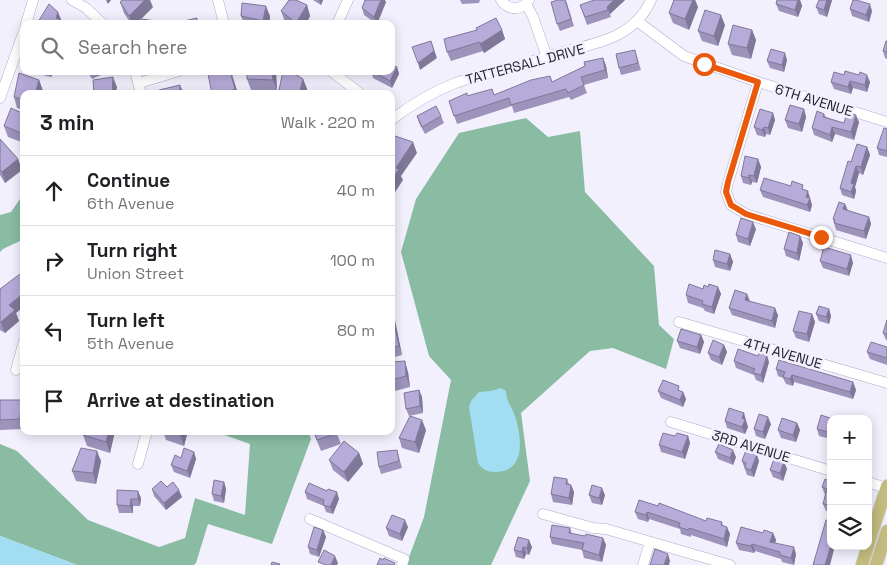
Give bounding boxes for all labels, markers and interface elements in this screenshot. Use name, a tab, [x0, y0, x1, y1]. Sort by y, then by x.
search box	[20, 20, 395, 75]
icon: search	[38, 34, 66, 62]
text: Search here	[78, 35, 188, 60]
street label: TATTERSALL DRIVE	[464, 39, 586, 88]
route start	[693, 53, 716, 76]
street label: 6TH AVENUE	[773, 80, 855, 120]
text: 3 min	[40, 109, 95, 136]
text: Walk · 220 m	[281, 112, 375, 133]
text: Continue	[87, 168, 170, 193]
icon: ahead	[40, 177, 68, 205]
text: 40 m	[337, 180, 375, 201]
text: 6th Avenue	[87, 193, 174, 214]
route end	[810, 226, 833, 249]
text: Turn right	[87, 238, 177, 263]
icon: right	[40, 247, 68, 275]
text: 100 m	[330, 250, 375, 271]
text: Union Street	[87, 263, 184, 284]
text: Turn left	[87, 308, 165, 333]
icon: left	[40, 317, 68, 345]
text: 80 m	[337, 320, 375, 341]
text: 5th Avenue	[87, 333, 174, 354]
street label: 4TH AVENUE	[742, 333, 824, 373]
icon: arrive	[40, 387, 68, 415]
text: Arrive at destination	[87, 388, 275, 413]
map controls	[827, 415, 872, 550]
button: +	[827, 415, 872, 460]
street label: 3RD AVENUE	[710, 426, 793, 466]
button: −	[827, 460, 872, 505]
button: layers	[827, 505, 872, 550]

